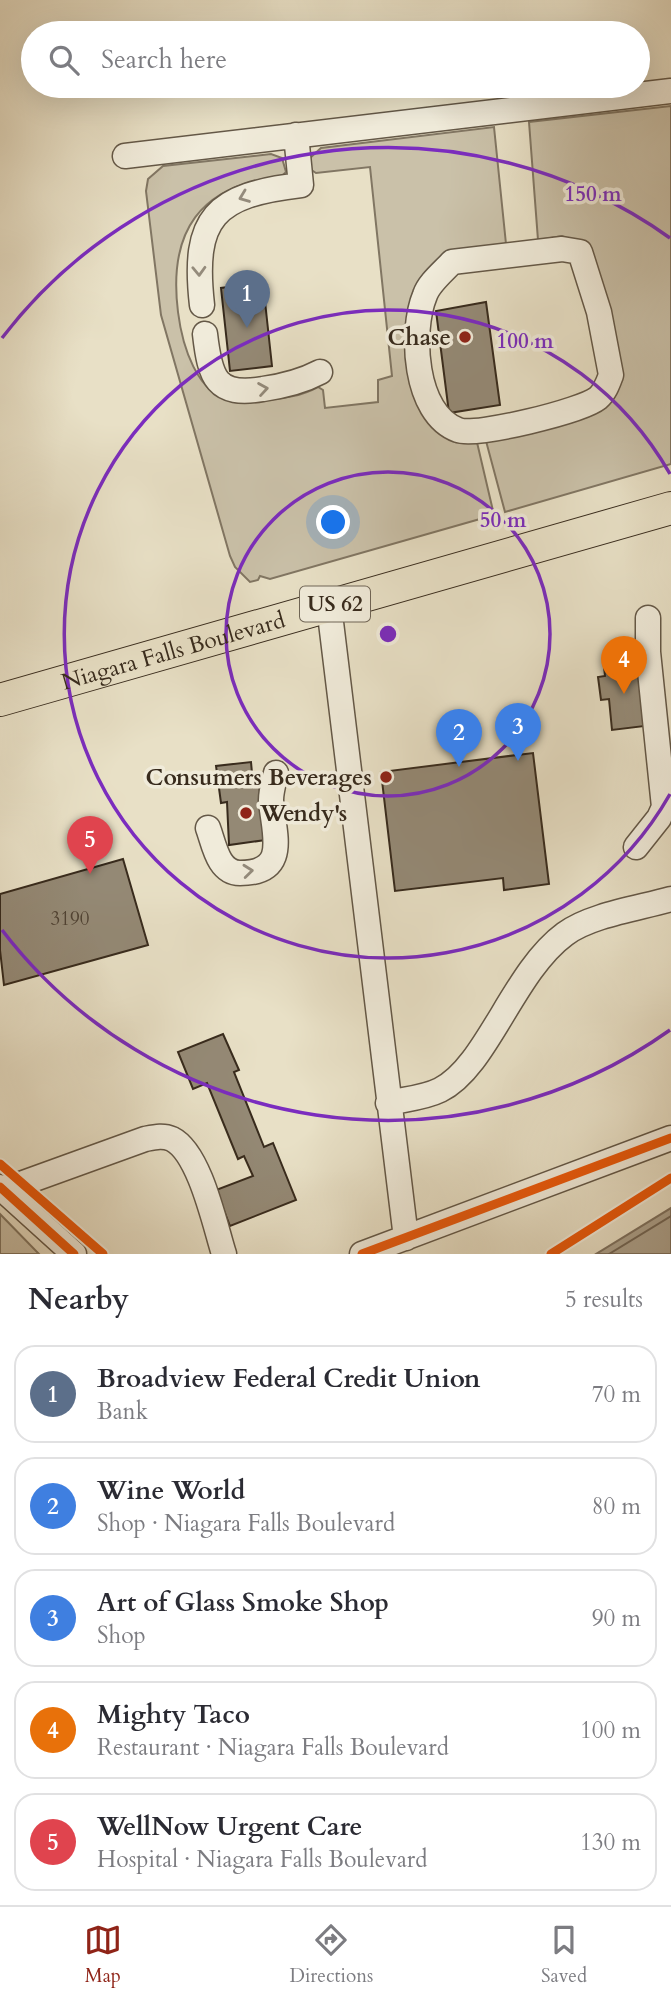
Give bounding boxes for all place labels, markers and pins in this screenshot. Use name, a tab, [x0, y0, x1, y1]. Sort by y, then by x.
pin: 1	[224, 270, 270, 328]
place label: Chase	[388, 322, 451, 353]
marker: Chase	[457, 329, 473, 345]
centre of rings	[376, 622, 400, 646]
pin: 4	[601, 636, 647, 694]
pin: 3	[495, 703, 541, 761]
pin: 2	[436, 709, 482, 767]
place label: Consumers Beverages	[146, 762, 372, 793]
marker: Consumers Beverages	[378, 769, 394, 785]
place label: Wendy's	[259, 798, 347, 829]
marker: Wendy's	[238, 805, 254, 821]
pin: 5	[67, 816, 113, 874]

